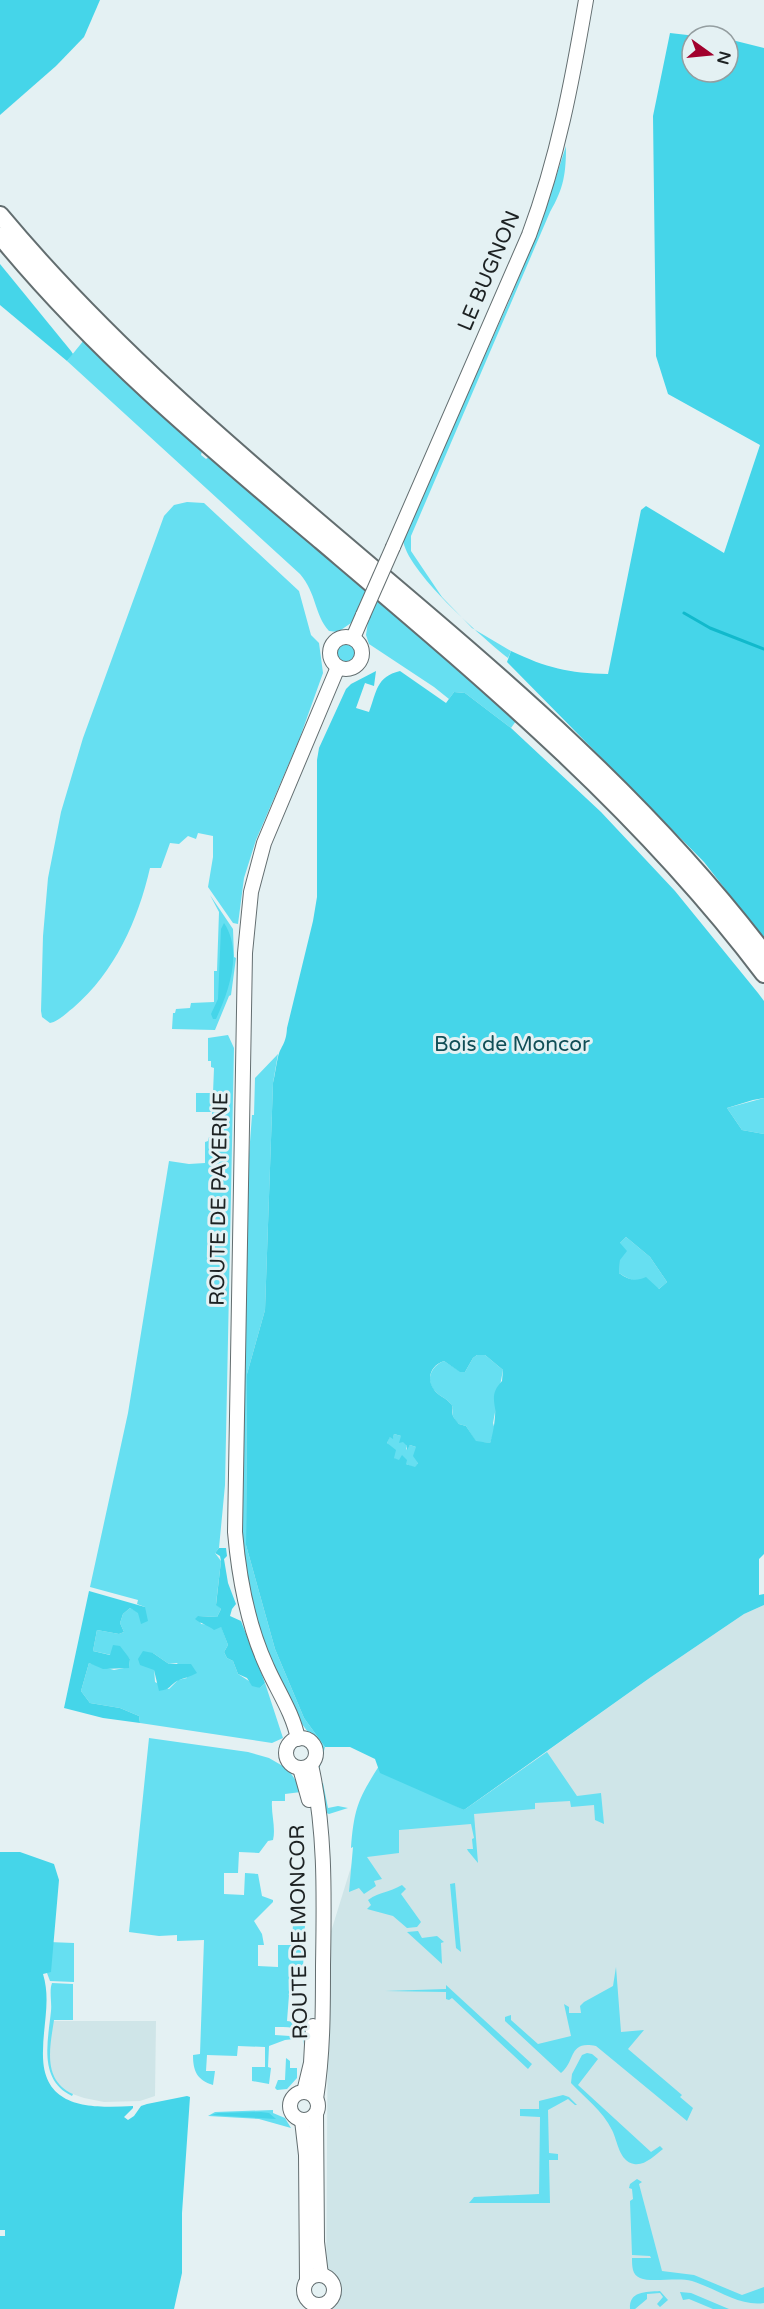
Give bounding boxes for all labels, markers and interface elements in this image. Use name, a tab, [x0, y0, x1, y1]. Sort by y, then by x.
north arrow	[680, 24, 740, 84]
text: N	[712, 49, 735, 66]
street label: LE BUGNON	[452, 207, 526, 335]
park label: Bois de Moncor	[434, 1032, 590, 1057]
street label: ROUTE DE PAYERNE	[205, 1092, 233, 1306]
street label: ROUTE DE MONCOR	[285, 1825, 313, 2039]

